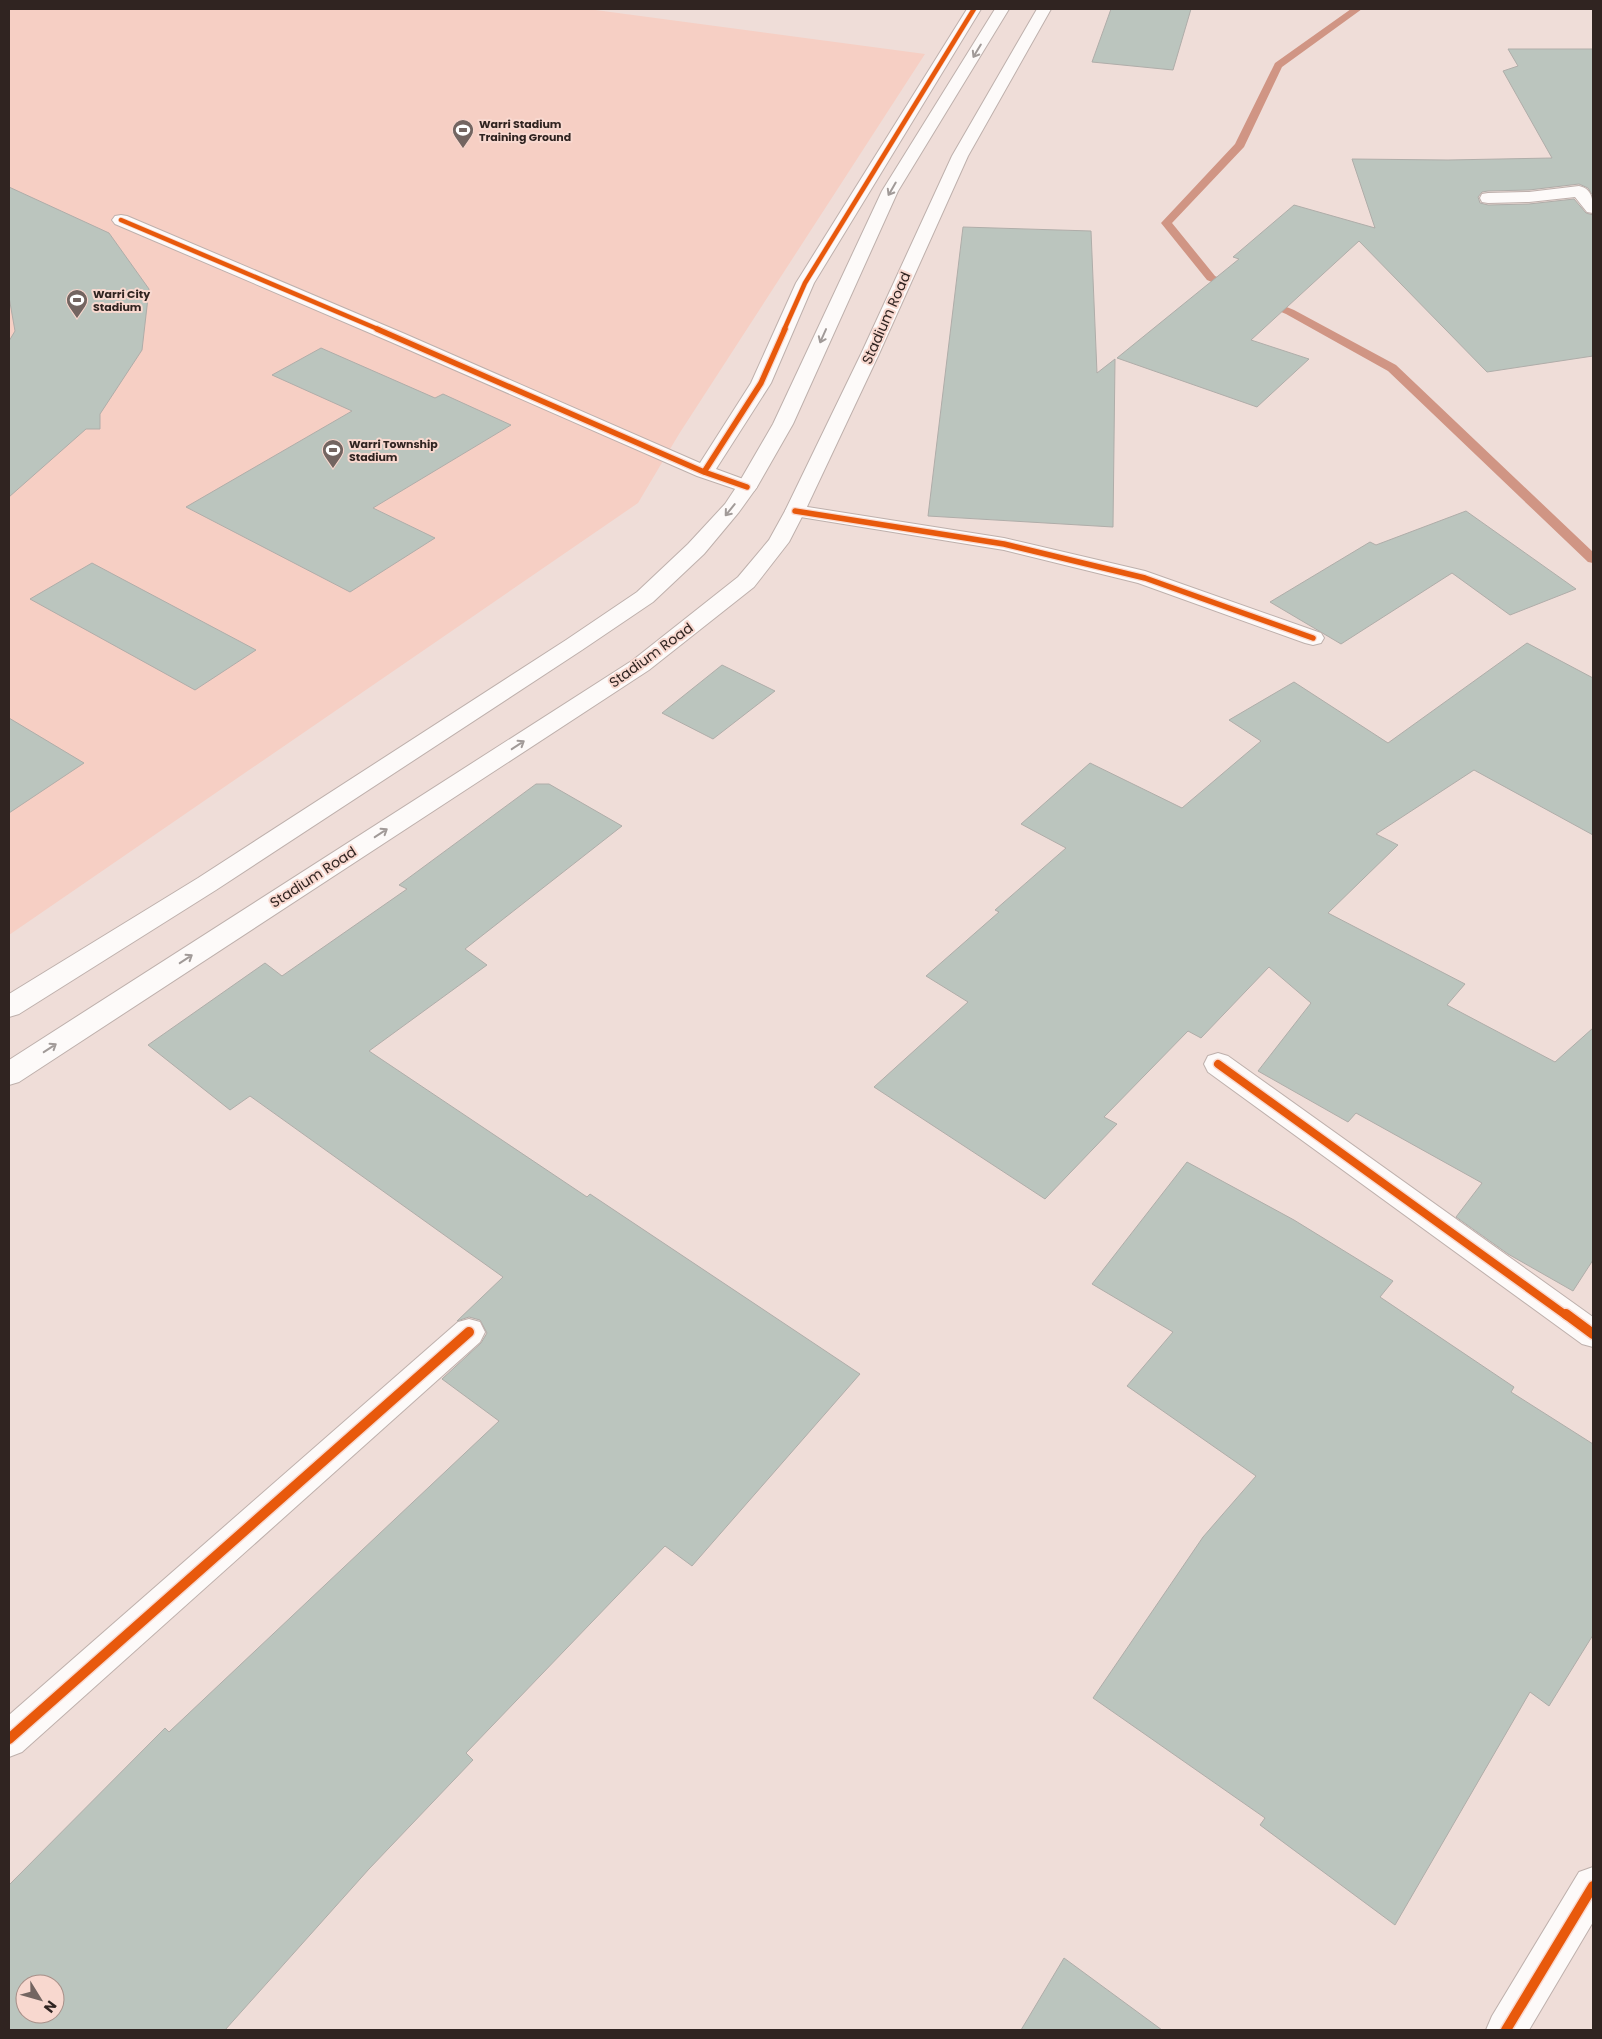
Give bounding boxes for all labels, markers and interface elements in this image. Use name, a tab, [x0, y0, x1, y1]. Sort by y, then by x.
one-way arrow	[972, 43, 982, 57]
place label: Warri Stadium Training Ground	[479, 116, 571, 145]
sports icon: Warri Stadium Training Ground	[451, 118, 475, 149]
one-way arrow	[887, 182, 897, 197]
street label: Stadium Road	[857, 269, 915, 367]
place label: Warri City Stadium	[93, 286, 150, 315]
sports icon: Warri City Stadium	[65, 288, 89, 319]
one-way arrow	[818, 328, 827, 343]
place label: Warri Township Stadium	[349, 436, 438, 465]
sports icon: Warri Township Stadium	[321, 438, 345, 469]
one-way arrow	[725, 503, 736, 516]
street label: Stadium Road	[605, 618, 697, 692]
one-way arrow	[510, 740, 524, 750]
one-way arrow	[374, 828, 388, 838]
street label: Stadium Road	[266, 842, 360, 912]
one-way arrow	[179, 954, 193, 965]
one-way arrow	[42, 1042, 56, 1052]
north arrow	[15, 1974, 65, 2024]
text: N	[39, 1997, 62, 2017]

